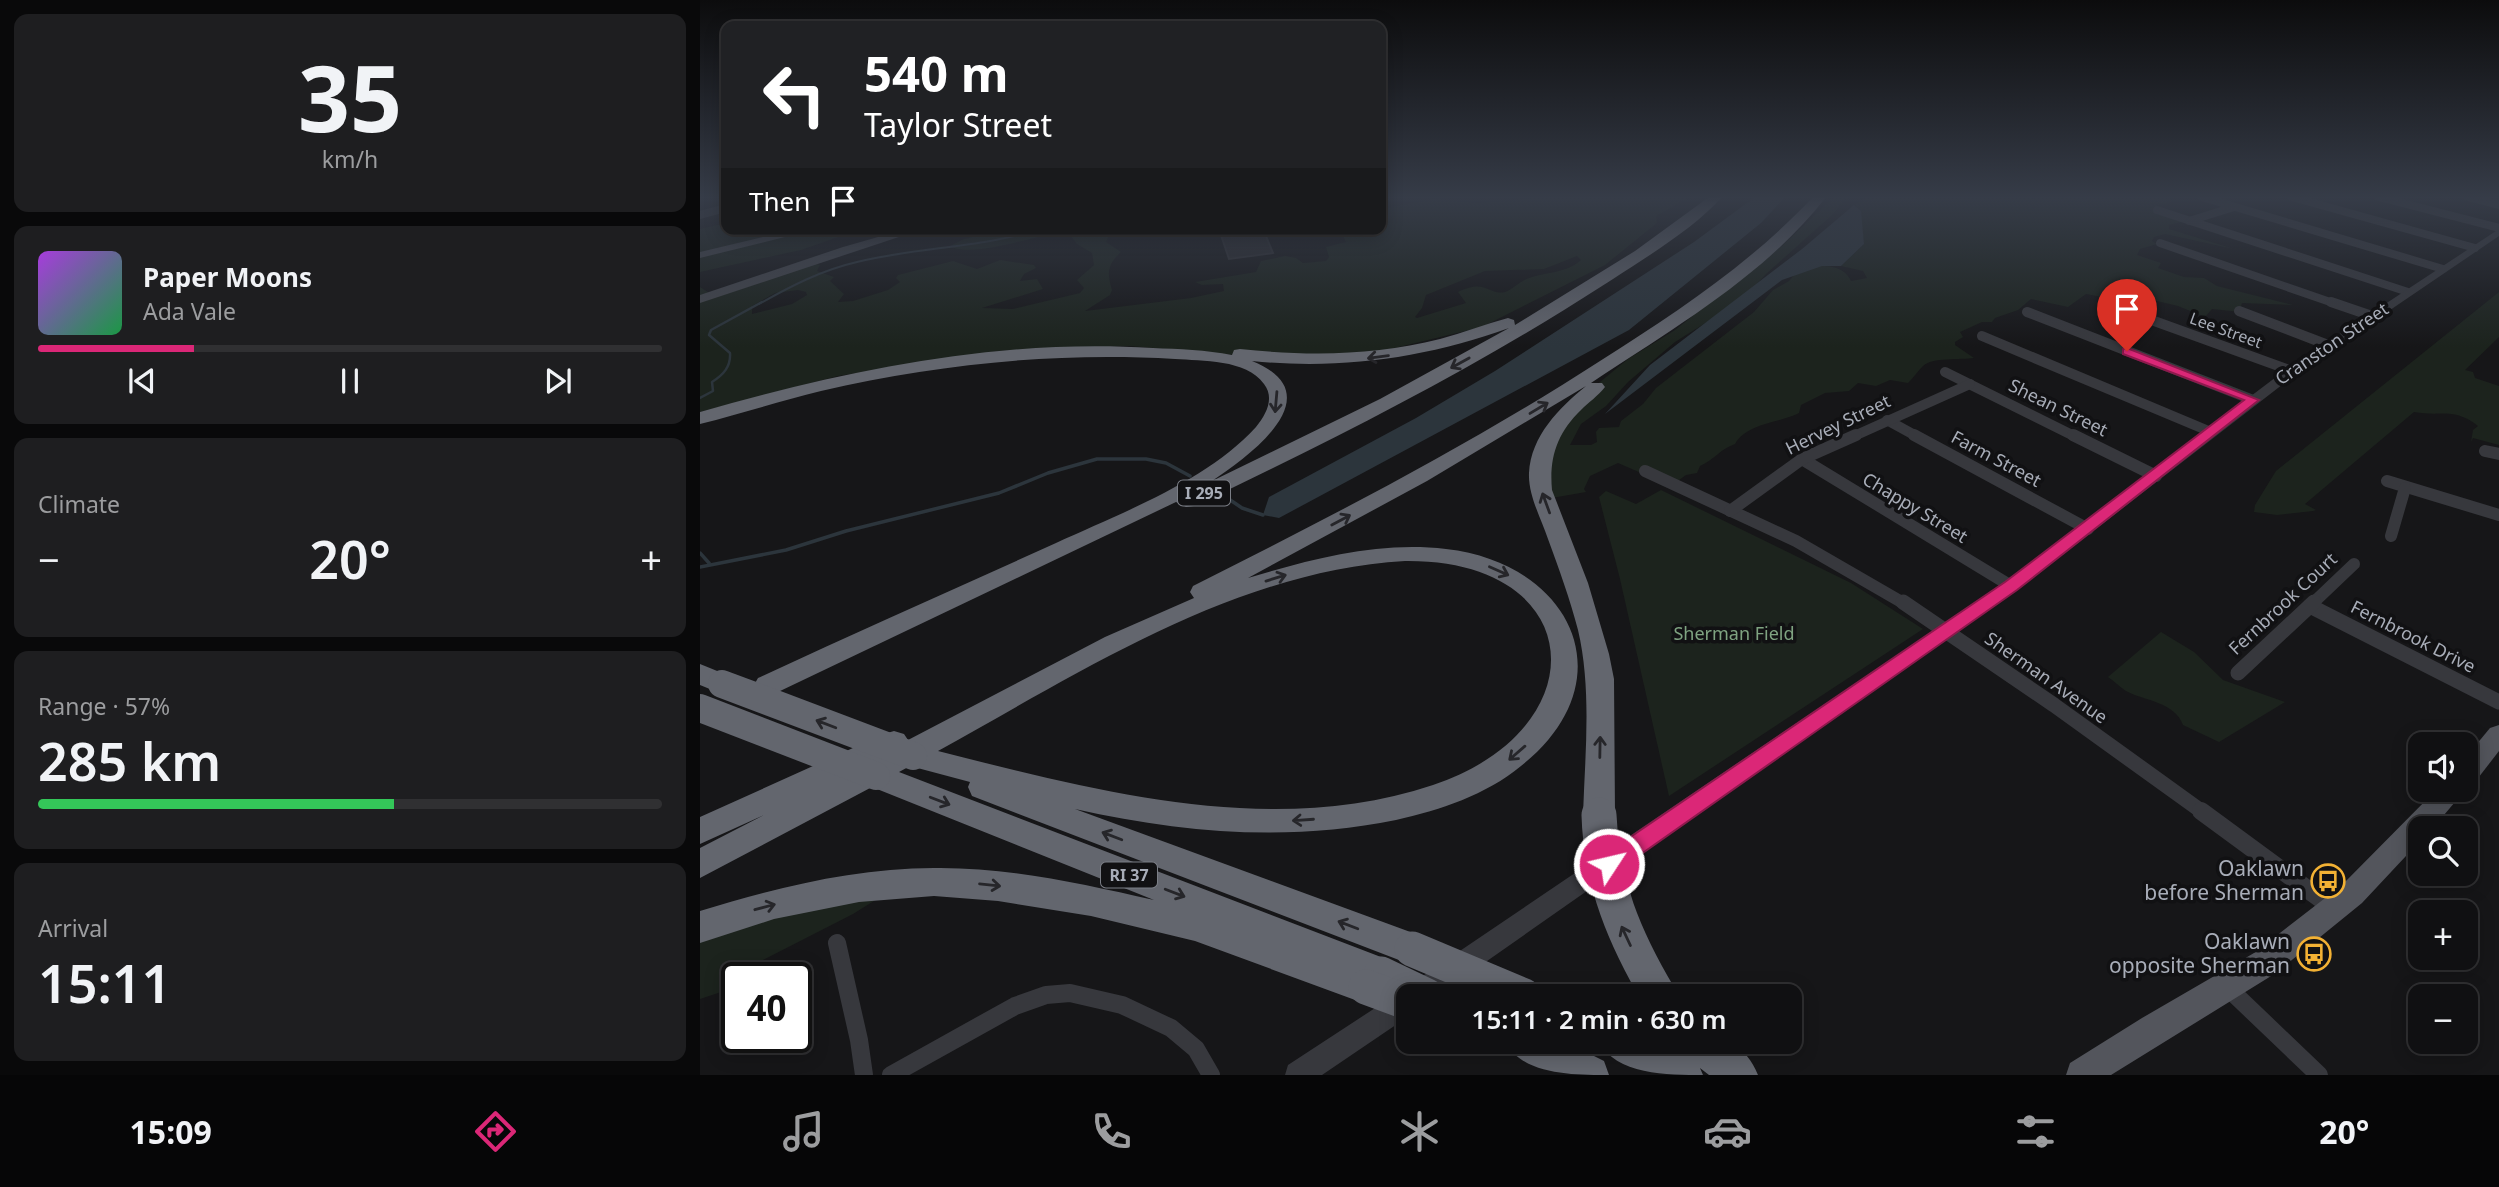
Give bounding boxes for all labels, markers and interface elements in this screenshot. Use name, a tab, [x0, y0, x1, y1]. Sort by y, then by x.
text: 35	[298, 35, 402, 159]
text: 540 m	[864, 40, 1009, 106]
icon: left	[749, 49, 840, 140]
text: Taylor Street	[864, 103, 1052, 146]
text: km/h	[322, 143, 378, 175]
icon: arrive	[824, 182, 862, 220]
text: Then	[749, 183, 810, 219]
text: Paper Moons	[143, 259, 312, 295]
pin	[2097, 279, 2157, 351]
icon: arrive	[2108, 290, 2146, 328]
text: Ada Vale	[143, 295, 236, 327]
street label: Cranston Street	[2270, 296, 2393, 390]
street label: Lee Street	[2187, 307, 2265, 353]
one-way arrow	[1367, 351, 1390, 364]
one-way arrow	[1450, 357, 1471, 370]
icon: previous	[123, 362, 161, 400]
icon: pause	[331, 362, 369, 400]
icon: next	[539, 362, 577, 400]
street label: Shean Street	[2005, 373, 2112, 442]
street label: Hervey Street	[1781, 388, 1894, 460]
one-way arrow	[1269, 390, 1282, 413]
one-way arrow	[1528, 401, 1548, 415]
street label: Farm Street	[1947, 424, 2046, 492]
street label: Chappy Street	[1859, 466, 1973, 548]
road number: I 295	[1178, 480, 1230, 506]
text: Climate	[38, 488, 120, 520]
one-way arrow	[1539, 493, 1552, 515]
one-way arrow	[1330, 513, 1351, 526]
text: 20°	[309, 523, 391, 594]
text: −	[38, 533, 60, 585]
text: +	[640, 533, 662, 585]
street label: Fernbrook Court	[2223, 547, 2342, 660]
one-way arrow	[1488, 565, 1509, 578]
one-way arrow	[1265, 571, 1287, 583]
street label: Fernbrook Drive	[2347, 594, 2480, 678]
park label: Sherman Field	[1673, 621, 1795, 645]
street label: Sherman Avenue	[1980, 626, 2113, 728]
text: Range · 57%	[38, 690, 170, 722]
one-way arrow	[816, 716, 838, 729]
text: 285 km	[38, 725, 221, 796]
map controls	[2408, 732, 2478, 1054]
button: sound	[2408, 732, 2478, 802]
one-way arrow	[1593, 735, 1607, 758]
one-way arrow	[1508, 745, 1526, 761]
one-way arrow	[929, 796, 950, 809]
one-way arrow	[1292, 814, 1315, 827]
button: search	[2408, 816, 2478, 886]
position arrow	[1572, 827, 1646, 901]
one-way arrow	[1102, 829, 1124, 841]
place label: Oaklawn before Sherman	[2144, 854, 2304, 906]
road number: RI 37	[1101, 862, 1157, 888]
bus stop icon: Oaklawn before Sherman	[2309, 862, 2347, 900]
one-way arrow	[978, 879, 1001, 892]
one-way arrow	[1163, 887, 1185, 900]
one-way arrow	[754, 899, 776, 912]
button: +	[2408, 900, 2478, 970]
text: Arrival	[38, 912, 108, 944]
one-way arrow	[1337, 918, 1359, 930]
one-way arrow	[1619, 926, 1632, 947]
place label: Oaklawn opposite Sherman	[2109, 927, 2290, 979]
bus stop icon: Oaklawn opposite Sherman	[2295, 935, 2333, 973]
text: 15:11	[38, 947, 171, 1018]
speed limit sign: 40	[721, 962, 812, 1053]
button: −	[2408, 984, 2478, 1054]
text: 15:11 · 2 min · 630 m	[1472, 1001, 1726, 1037]
icon: directions	[471, 1107, 520, 1156]
icon: music	[779, 1107, 828, 1156]
icon: phone	[1087, 1107, 1136, 1156]
icon: climate	[1395, 1107, 1444, 1156]
icon: car	[1703, 1107, 1752, 1156]
icon: filters	[2011, 1107, 2060, 1156]
text: 15:09	[130, 1110, 212, 1153]
text: 20°	[2319, 1110, 2369, 1153]

